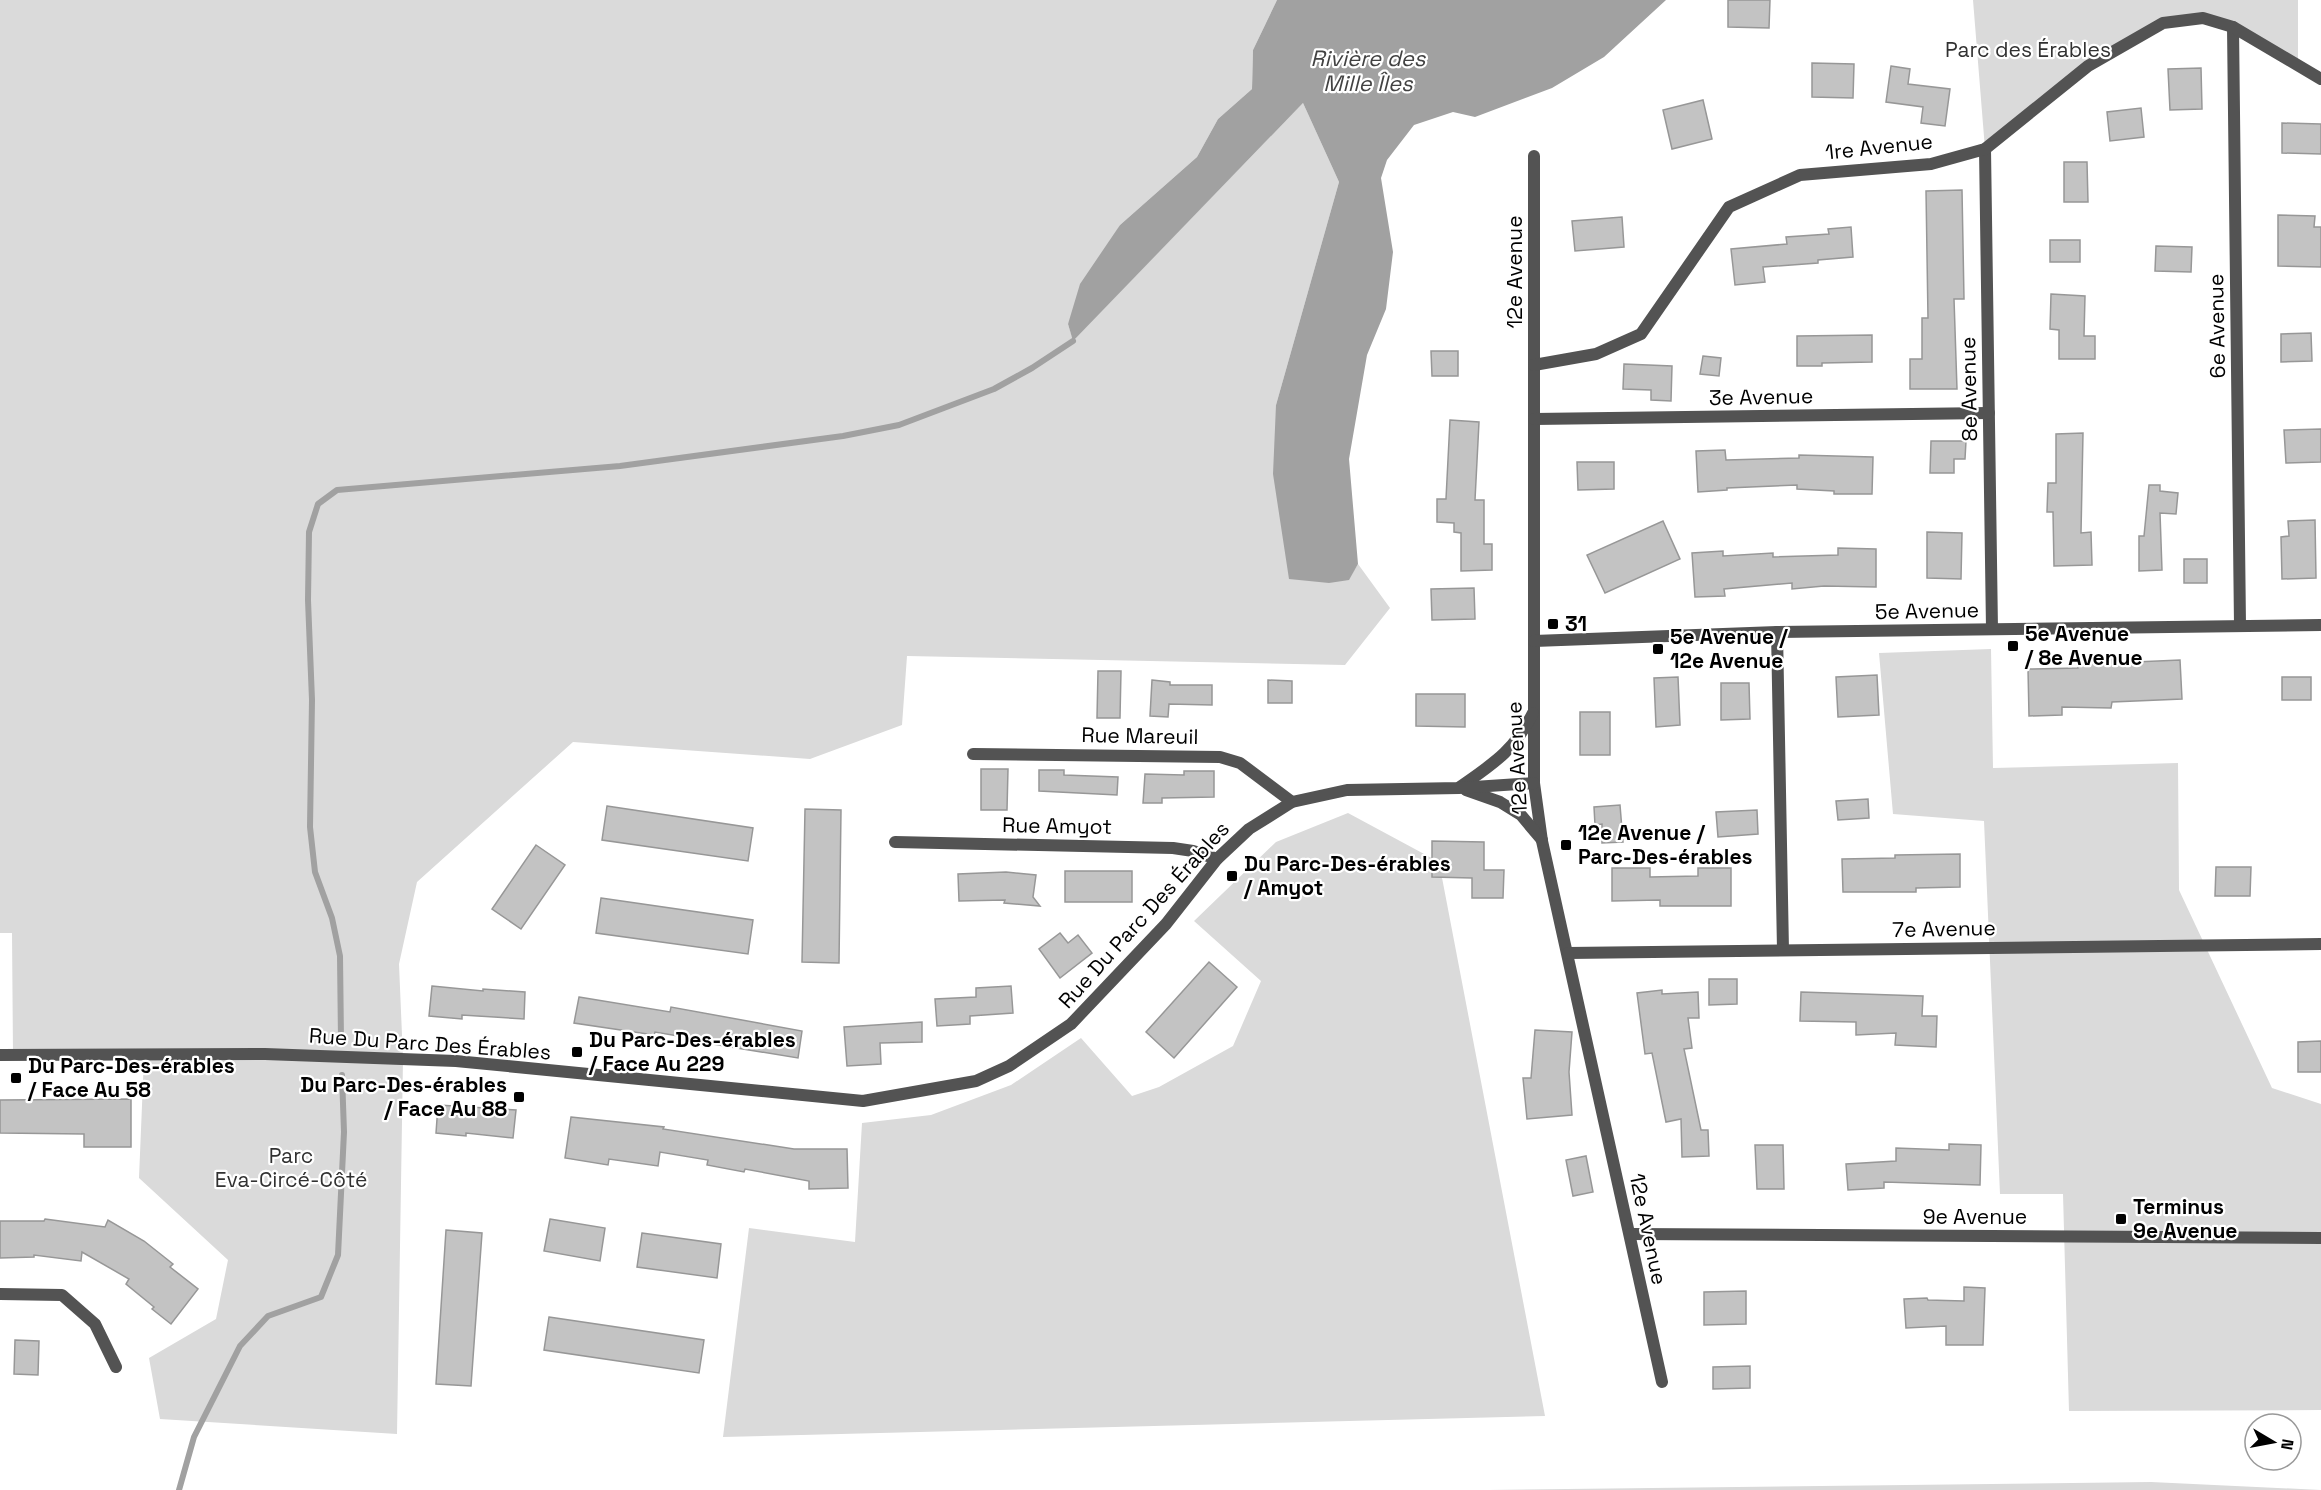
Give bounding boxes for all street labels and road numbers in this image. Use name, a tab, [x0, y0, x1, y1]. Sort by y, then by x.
street label: 1re Avenue	[1824, 127, 1934, 166]
street label: 12e Avenue	[1501, 215, 1528, 329]
street label: 6e Avenue	[2202, 273, 2231, 379]
street label: 8e Avenue	[1954, 336, 1983, 442]
street label: 3e Avenue	[1709, 382, 1813, 411]
street label: 5e Avenue	[1875, 596, 1979, 625]
street label: 12e Avenue	[1500, 701, 1533, 815]
street label: Rue Mareuil	[1081, 721, 1199, 750]
street label: Rue Amyot	[1002, 811, 1112, 840]
street label: Rue Du Parc Des Érables	[1052, 816, 1235, 1014]
street label: 7e Avenue	[1892, 914, 1996, 943]
street label: Rue Du Parc Des Érables	[308, 1022, 552, 1065]
street label: 12e Avenue	[1624, 1171, 1673, 1287]
street label: 9e Avenue	[1923, 1203, 2027, 1230]

